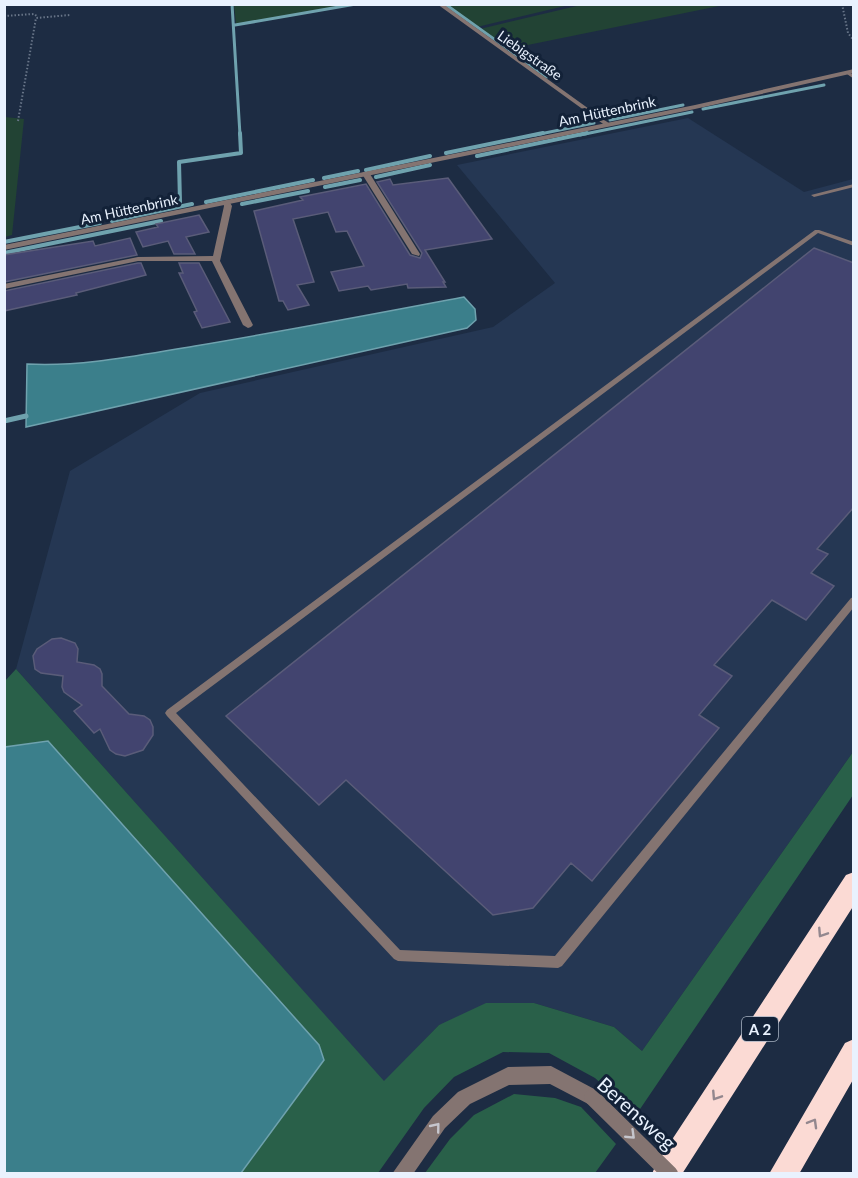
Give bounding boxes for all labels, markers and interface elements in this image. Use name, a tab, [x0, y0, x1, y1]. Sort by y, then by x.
street label: Liebigstraße	[494, 27, 566, 83]
street label: Am Hüttenbrink	[557, 92, 658, 130]
street label: Am Hüttenbrink	[79, 190, 180, 228]
one-way arrow	[818, 926, 829, 937]
road number: A 2	[742, 1017, 778, 1041]
street label: Berensweg	[593, 1072, 681, 1154]
one-way arrow	[712, 1090, 723, 1101]
one-way arrow	[805, 1119, 817, 1129]
one-way arrow	[429, 1123, 440, 1134]
one-way arrow	[624, 1128, 635, 1139]

